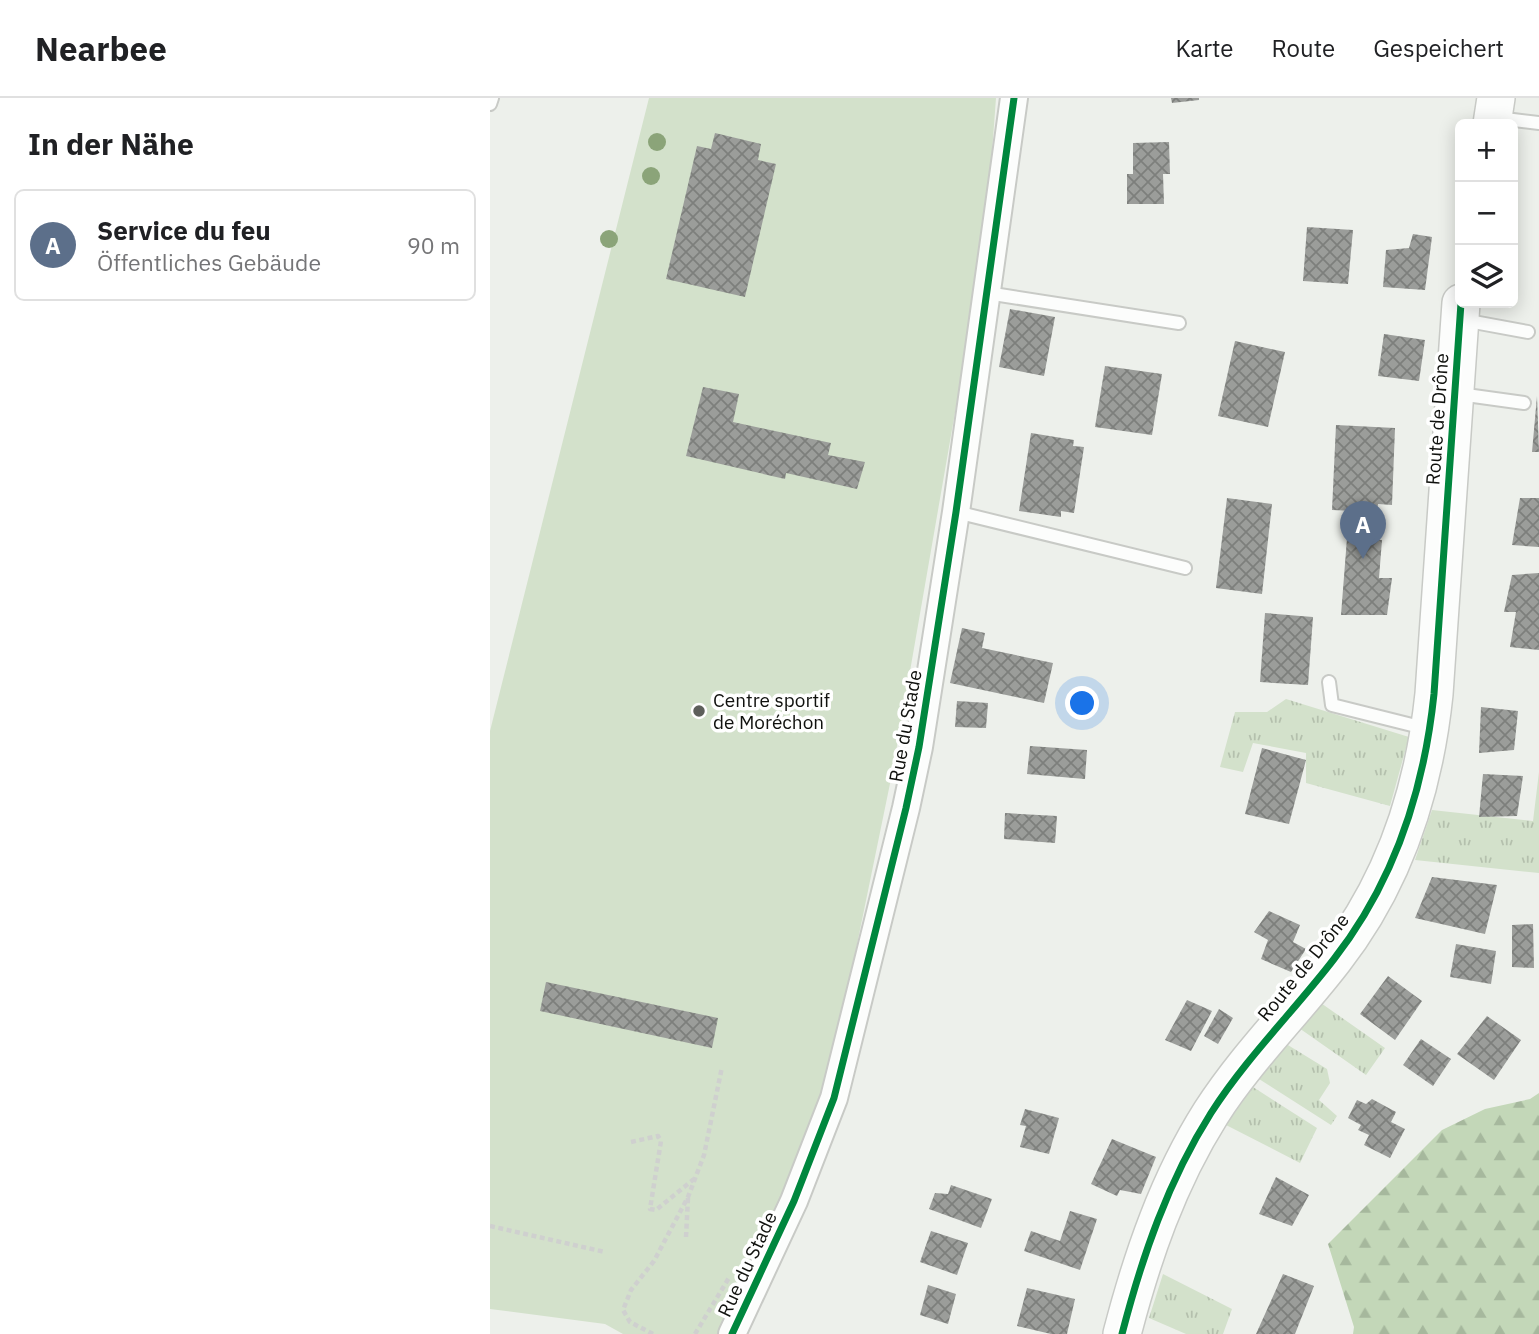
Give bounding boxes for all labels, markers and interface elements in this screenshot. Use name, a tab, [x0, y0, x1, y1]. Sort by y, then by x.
text: Nearbee	[35, 27, 167, 70]
text: Karte	[1175, 32, 1234, 64]
text: Route	[1272, 32, 1335, 64]
text: Gespeichert	[1373, 32, 1504, 64]
map controls	[1455, 119, 1518, 308]
button: +	[1455, 119, 1518, 182]
text: In der Nähe	[28, 124, 194, 163]
button: −	[1455, 182, 1518, 245]
text: Service du feu	[97, 213, 271, 247]
text: A	[45, 230, 61, 260]
text: 90 m	[407, 230, 460, 260]
button: layers	[1455, 245, 1518, 308]
text: Öffentliches Gebäude	[97, 247, 321, 277]
street label: Route de Drône	[1420, 352, 1454, 486]
pin: A	[1340, 501, 1386, 559]
street label: Rue du Stade	[883, 668, 927, 784]
your location	[1065, 686, 1099, 720]
place label: Centre sportif de Moréchon	[713, 688, 830, 734]
marker: Centre sportif de Moréchon	[691, 703, 707, 719]
street label: Route de Drône	[1252, 908, 1354, 1026]
street label: Rue du Stade	[712, 1208, 782, 1320]

